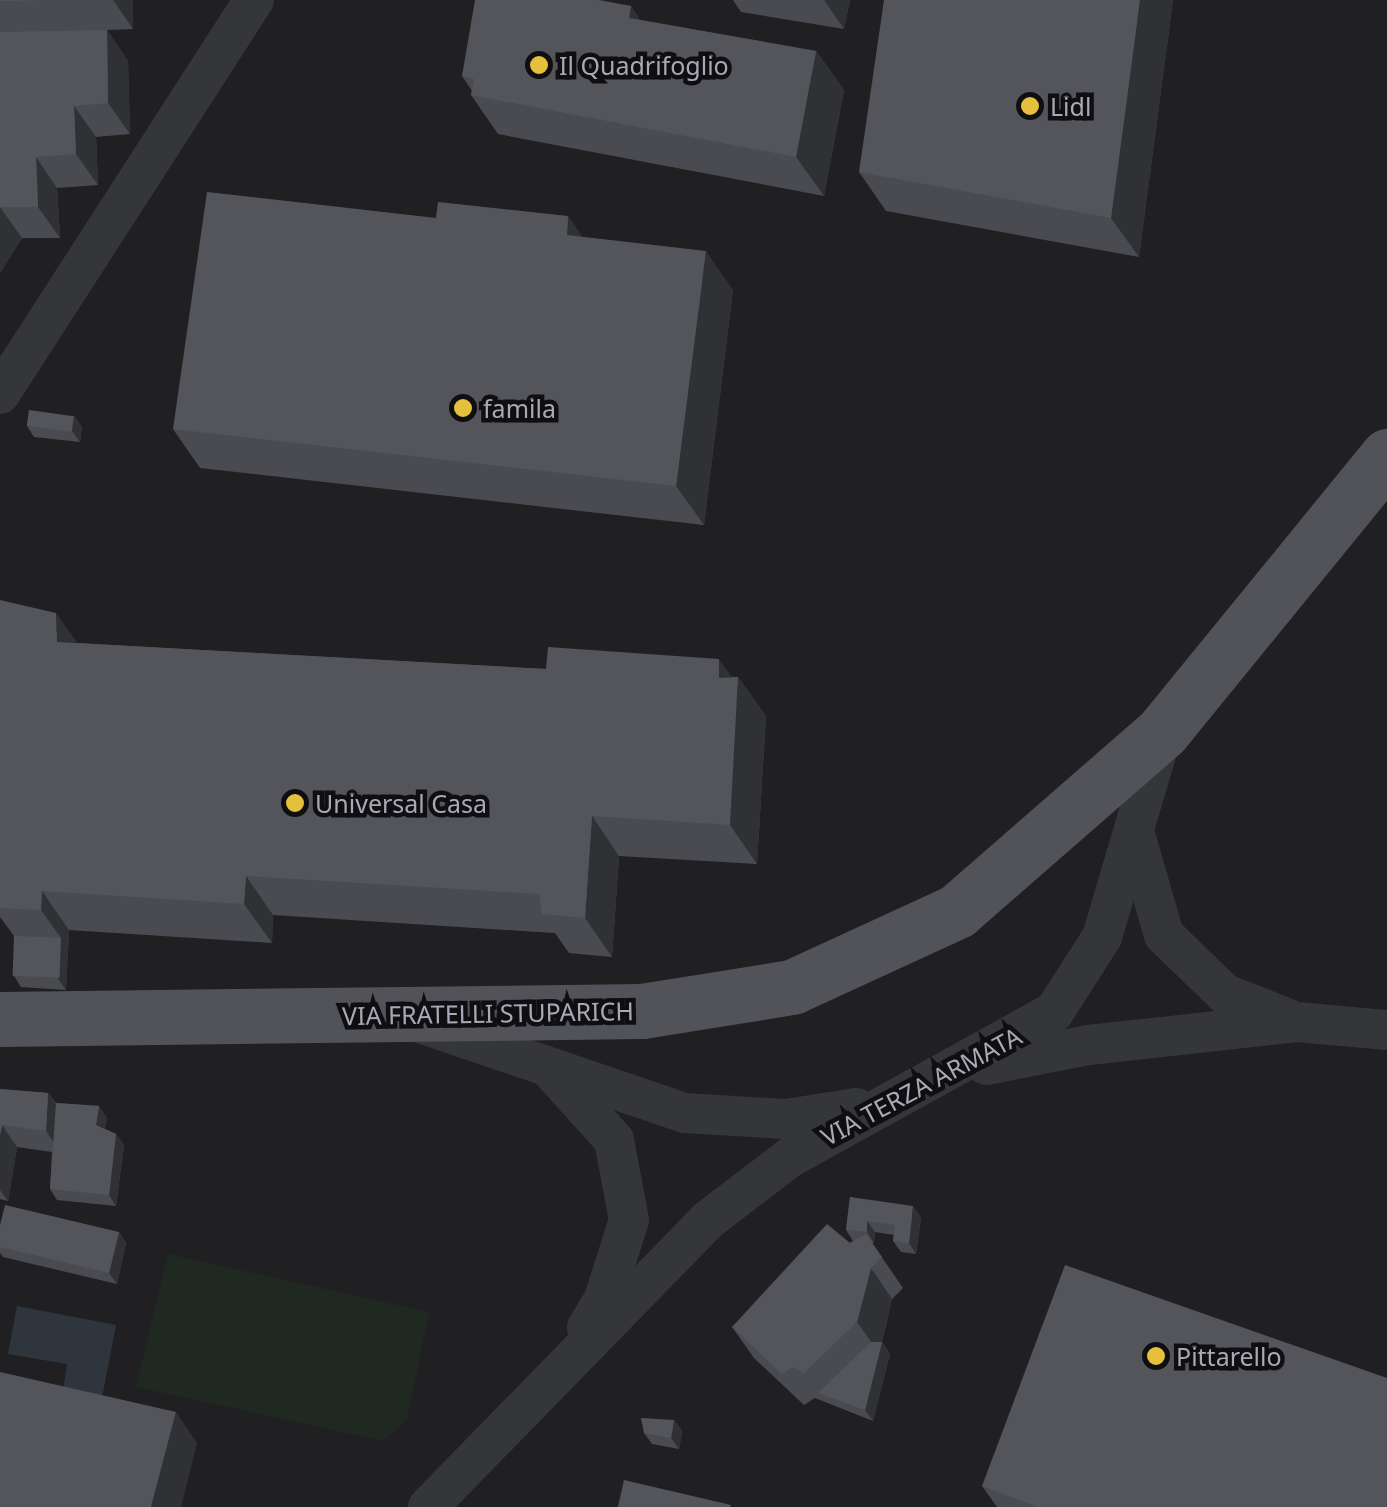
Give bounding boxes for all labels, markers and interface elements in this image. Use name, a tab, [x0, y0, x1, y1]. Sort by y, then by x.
place label: Il Quadrifoglio	[559, 50, 729, 80]
marker: Il Quadrifoglio	[528, 54, 550, 76]
place label: Lidl	[1050, 91, 1091, 121]
marker: Lidl	[1019, 95, 1041, 117]
place label: famila	[483, 393, 556, 423]
marker: famila	[452, 397, 474, 419]
place label: Universal Casa	[315, 788, 487, 818]
marker: Universal Casa	[284, 792, 306, 814]
street label: VIA FRATELLI STUPARICH	[342, 995, 634, 1031]
street label: VIA TERZA ARMATA	[816, 1020, 1026, 1152]
place label: Pittarello	[1176, 1341, 1282, 1371]
marker: Pittarello	[1145, 1345, 1167, 1367]

